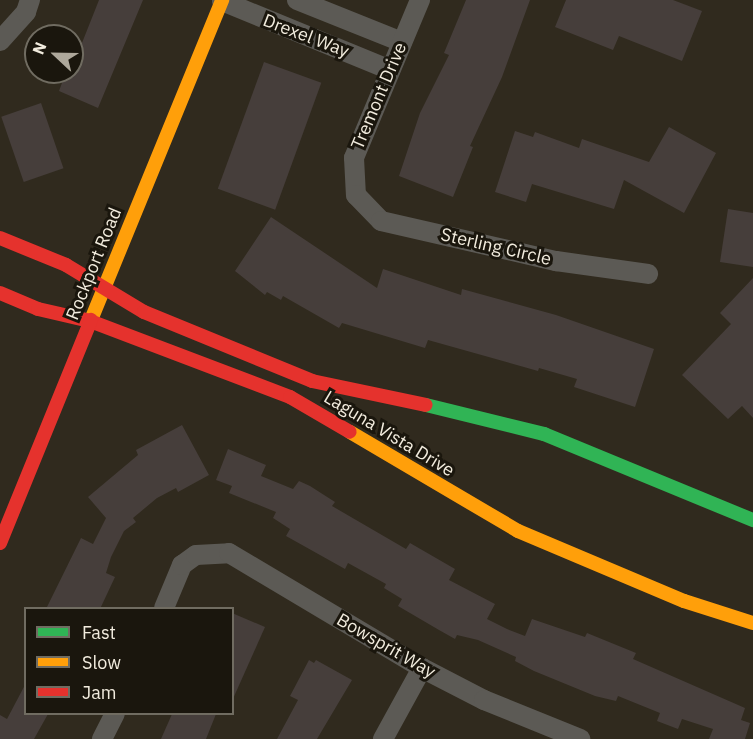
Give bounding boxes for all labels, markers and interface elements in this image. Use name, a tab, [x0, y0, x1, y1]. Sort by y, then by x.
street label: Drexel Way	[260, 10, 352, 62]
north arrow	[24, 24, 84, 84]
text: N	[28, 39, 51, 57]
street label: Tremont Drive	[347, 39, 411, 153]
street label: Rockport Road	[62, 205, 126, 323]
street label: Sterling Circle	[439, 224, 553, 270]
street label: Laguna Vista Drive	[320, 387, 458, 481]
legend	[24, 607, 234, 715]
street label: Bowsprit Way	[333, 609, 439, 683]
text: Fast	[82, 621, 116, 644]
text: Slow	[82, 651, 121, 674]
text: Jam	[82, 681, 117, 704]

